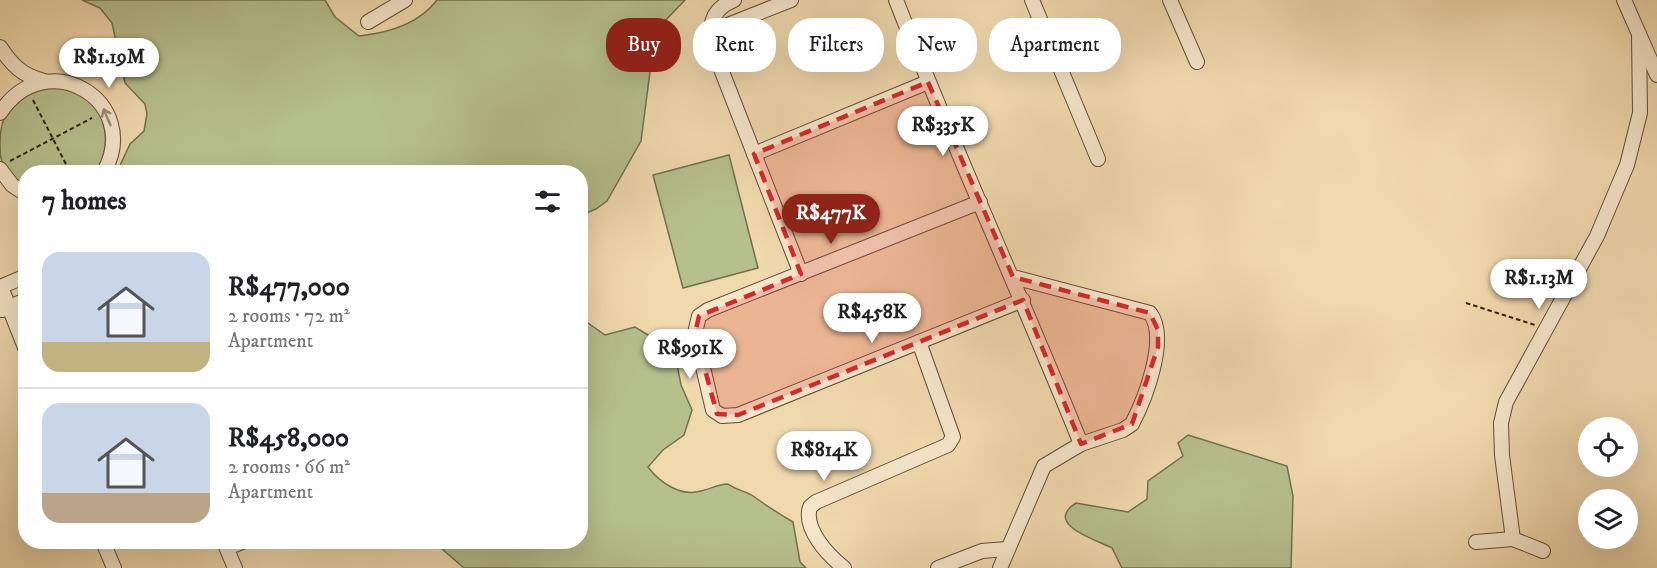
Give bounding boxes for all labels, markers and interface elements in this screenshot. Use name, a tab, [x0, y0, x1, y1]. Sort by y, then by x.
chip: Buy	[606, 18, 681, 72]
chip: Rent	[693, 18, 776, 72]
chip: Filters	[788, 18, 884, 72]
chip: New	[896, 18, 977, 72]
chip: Apartment	[989, 18, 1121, 72]
pin: R$1.19M	[54, 38, 164, 89]
text: R$1.19M	[73, 45, 145, 70]
pin: R$335K	[894, 106, 992, 157]
one-way arrow	[101, 108, 112, 126]
text: R$335K	[911, 113, 975, 138]
text: 7 homes	[42, 185, 126, 218]
icon: filters	[531, 185, 564, 218]
pin: R$477K	[782, 194, 880, 245]
text: R$477K	[796, 201, 866, 226]
pin: R$1.13M	[1484, 259, 1594, 310]
text: R$1.13M	[1504, 266, 1574, 291]
text: R$477,000	[228, 271, 350, 304]
icon: home	[90, 276, 162, 348]
pin: R$458K	[823, 293, 921, 344]
text: R$458K	[837, 300, 907, 325]
text: 2 rooms · 72 m²	[228, 304, 350, 329]
text: Apartment	[228, 329, 313, 354]
pin: R$991K	[641, 329, 739, 380]
text: R$991K	[657, 336, 723, 361]
map controls	[1578, 417, 1638, 549]
button: locate	[1578, 417, 1638, 477]
text: R$458,000	[228, 422, 349, 455]
icon: home	[90, 427, 162, 499]
pin: R$814K	[775, 431, 873, 482]
text: R$814K	[790, 438, 858, 463]
text: 2 rooms · 66 m²	[228, 455, 350, 480]
text: Apartment	[228, 480, 313, 505]
button: layers	[1578, 489, 1638, 549]

